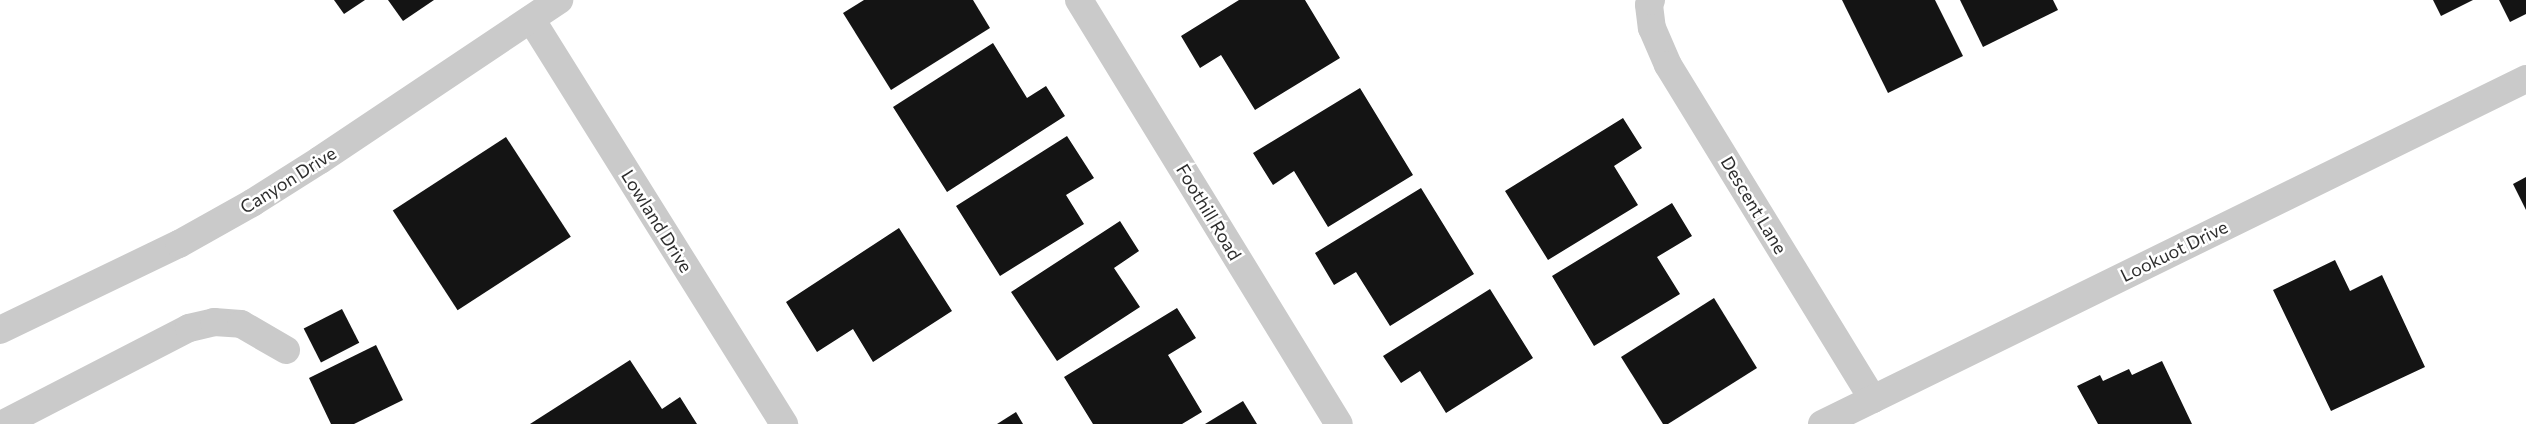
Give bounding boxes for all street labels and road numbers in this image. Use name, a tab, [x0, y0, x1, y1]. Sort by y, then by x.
street label: Canyon Drive	[236, 142, 340, 218]
street label: Descent Lane	[1716, 152, 1792, 258]
street label: Foothill Road	[1172, 160, 1246, 264]
street label: Lowland Drive	[617, 166, 697, 276]
street label: Lookuot Drive	[2117, 216, 2231, 286]

